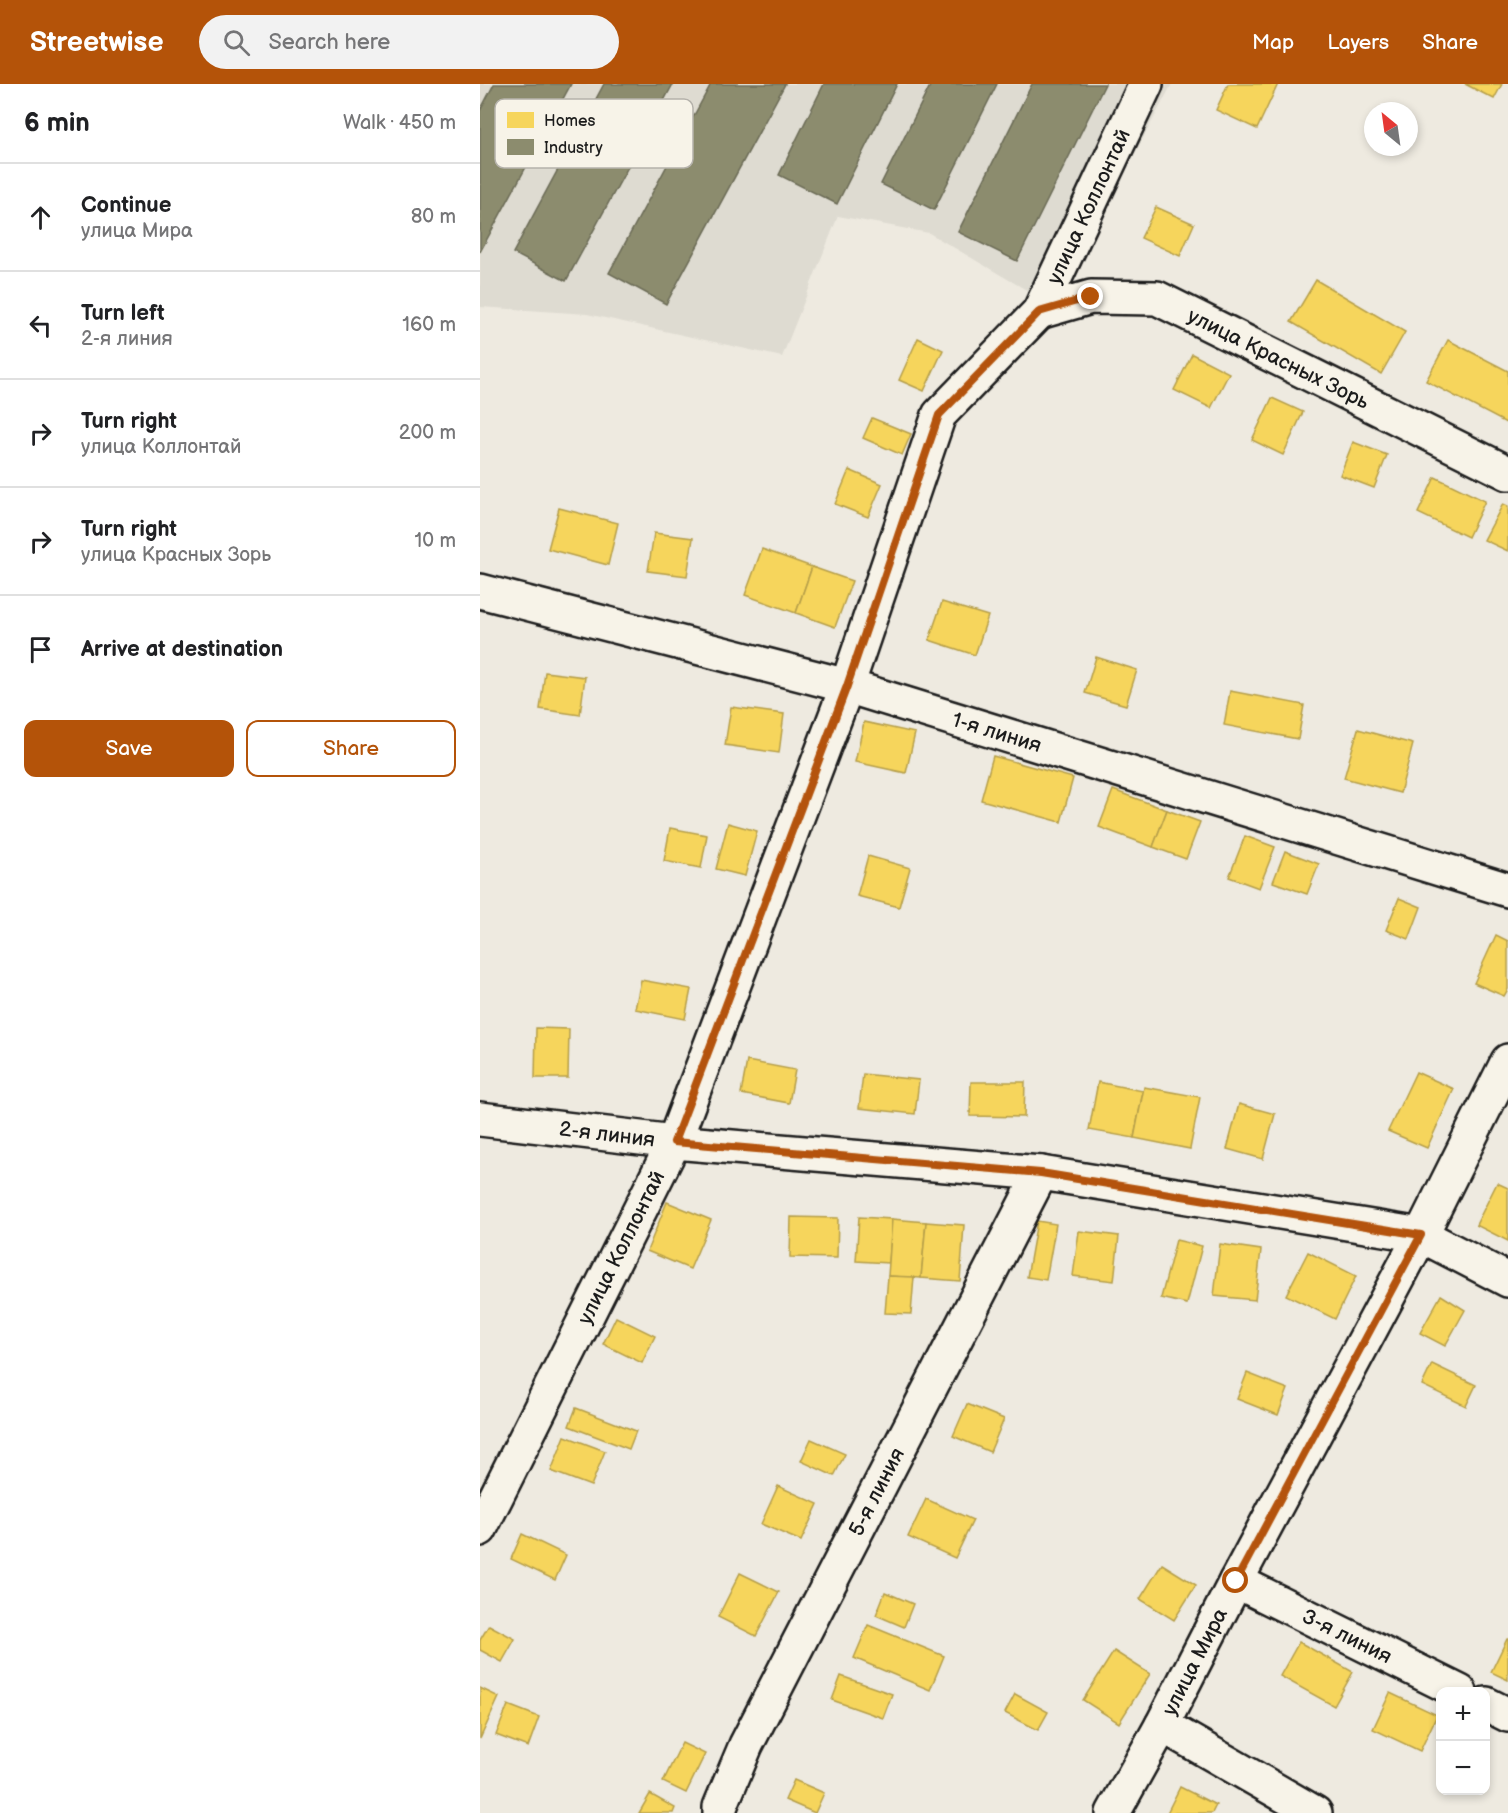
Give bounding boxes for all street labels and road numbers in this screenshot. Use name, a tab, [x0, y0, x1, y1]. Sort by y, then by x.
street label: улица Коллонтай	[1041, 125, 1136, 288]
street label: улица Красных Зорь	[1184, 303, 1374, 415]
street label: 1-я линия	[949, 707, 1045, 758]
street label: 2-я линия	[558, 1116, 656, 1152]
street label: улица Коллонтай	[572, 1166, 670, 1328]
street label: 5-я линия	[843, 1444, 910, 1540]
street label: улица Мира	[1157, 1603, 1233, 1720]
street label: 3-я линия	[1298, 1603, 1396, 1669]

